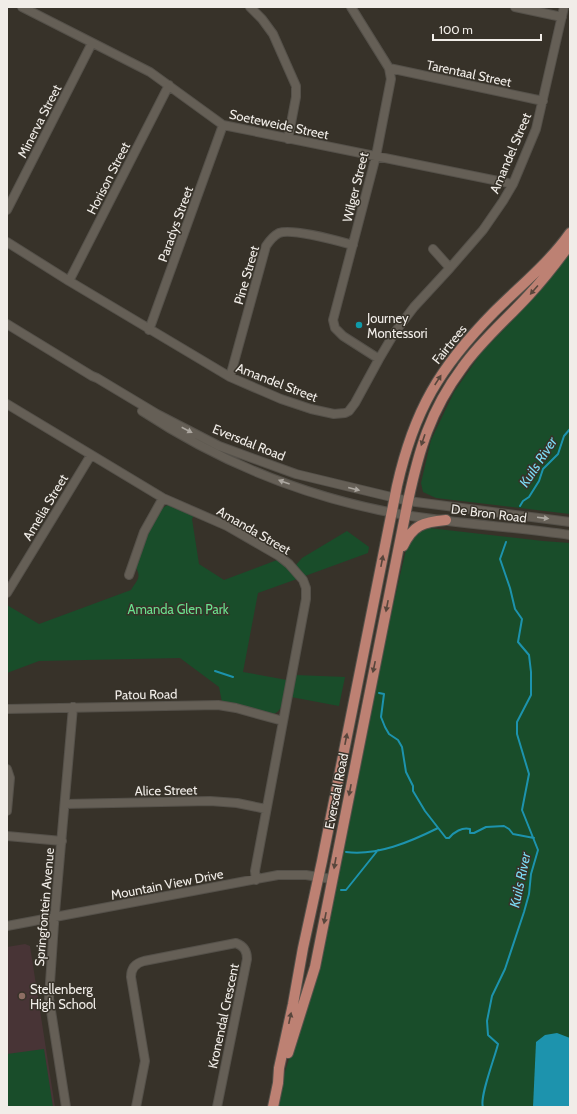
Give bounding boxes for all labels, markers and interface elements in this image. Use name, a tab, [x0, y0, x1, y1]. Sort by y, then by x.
scale bar	[433, 16, 541, 42]
text: 100 m	[439, 22, 473, 37]
street label: Tarentaal Street	[425, 56, 514, 90]
street label: Minerva Street	[14, 81, 65, 160]
street label: Soeteweide Street	[228, 106, 331, 142]
street label: Amandel Street	[486, 110, 534, 196]
street label: Horison Street	[83, 139, 133, 217]
street label: Wilger Street	[339, 150, 372, 224]
street label: Paradys Street	[154, 183, 196, 264]
street label: Pine Street	[230, 243, 262, 306]
one-way arrow	[529, 284, 538, 295]
place label: Journey Montessori	[366, 310, 427, 341]
marker: Journey Montessori	[354, 320, 364, 330]
street label: Fairtrees	[428, 321, 470, 367]
street label: Amandel Street	[234, 359, 321, 405]
one-way arrow	[434, 374, 441, 386]
street label: Eversdal Road	[210, 420, 288, 464]
one-way arrow	[181, 426, 193, 433]
water label: Kuils River	[515, 433, 561, 491]
one-way arrow	[420, 434, 426, 446]
street label: Amelia Street	[19, 470, 71, 543]
one-way arrow	[278, 479, 290, 485]
one-way arrow	[349, 486, 361, 492]
street label: De Bron Road	[450, 500, 528, 526]
street label: Amanda Street	[214, 502, 294, 558]
one-way arrow	[537, 515, 550, 522]
one-way arrow	[379, 555, 385, 567]
one-way arrow	[384, 600, 390, 612]
park label: Amanda Glen Park	[127, 601, 229, 617]
one-way arrow	[371, 661, 377, 674]
street label: Patou Road	[114, 685, 178, 703]
one-way arrow	[344, 733, 350, 745]
street label: Eversdal Road	[321, 752, 351, 830]
street label: Alice Street	[135, 781, 198, 799]
one-way arrow	[346, 784, 352, 796]
street label: Springfontein Avenue	[31, 847, 57, 967]
water label: Kuils River	[505, 850, 535, 909]
one-way arrow	[332, 857, 338, 869]
street label: Mountain View Drive	[109, 865, 225, 903]
one-way arrow	[322, 912, 328, 924]
street label: Kronendal Crescent	[204, 961, 242, 1070]
place label: Stellenberg High School	[30, 981, 96, 1012]
marker: Stellenberg High School	[17, 991, 27, 1001]
one-way arrow	[288, 1011, 294, 1024]

